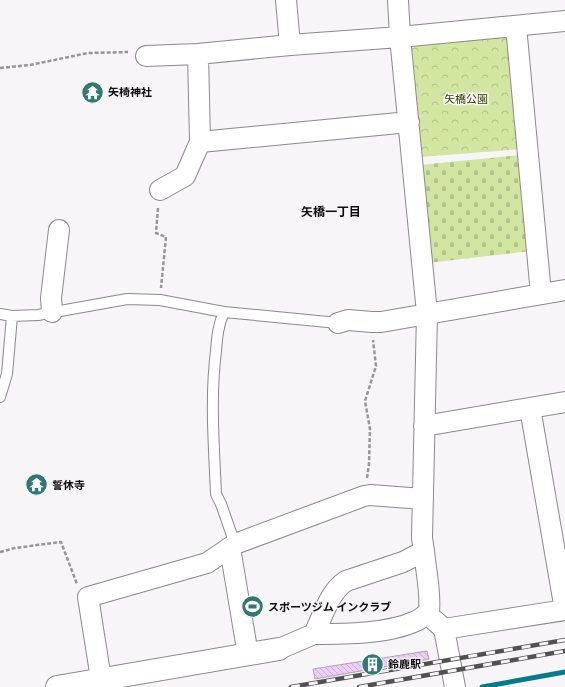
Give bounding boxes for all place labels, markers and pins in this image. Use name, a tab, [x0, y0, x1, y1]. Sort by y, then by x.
temple icon: 矢椅神社	[80, 79, 106, 105]
place label: 矢椅神社	[108, 85, 152, 98]
temple icon: 誓休寺	[24, 472, 50, 498]
place label: 誓休寺	[52, 478, 85, 491]
sports icon: スポーツジム インクラブ	[240, 594, 266, 620]
place label: スポーツジム インクラブ	[268, 600, 391, 613]
building icon: 鈴鹿駅	[359, 651, 385, 677]
place label: 鈴鹿駅	[388, 657, 421, 670]

